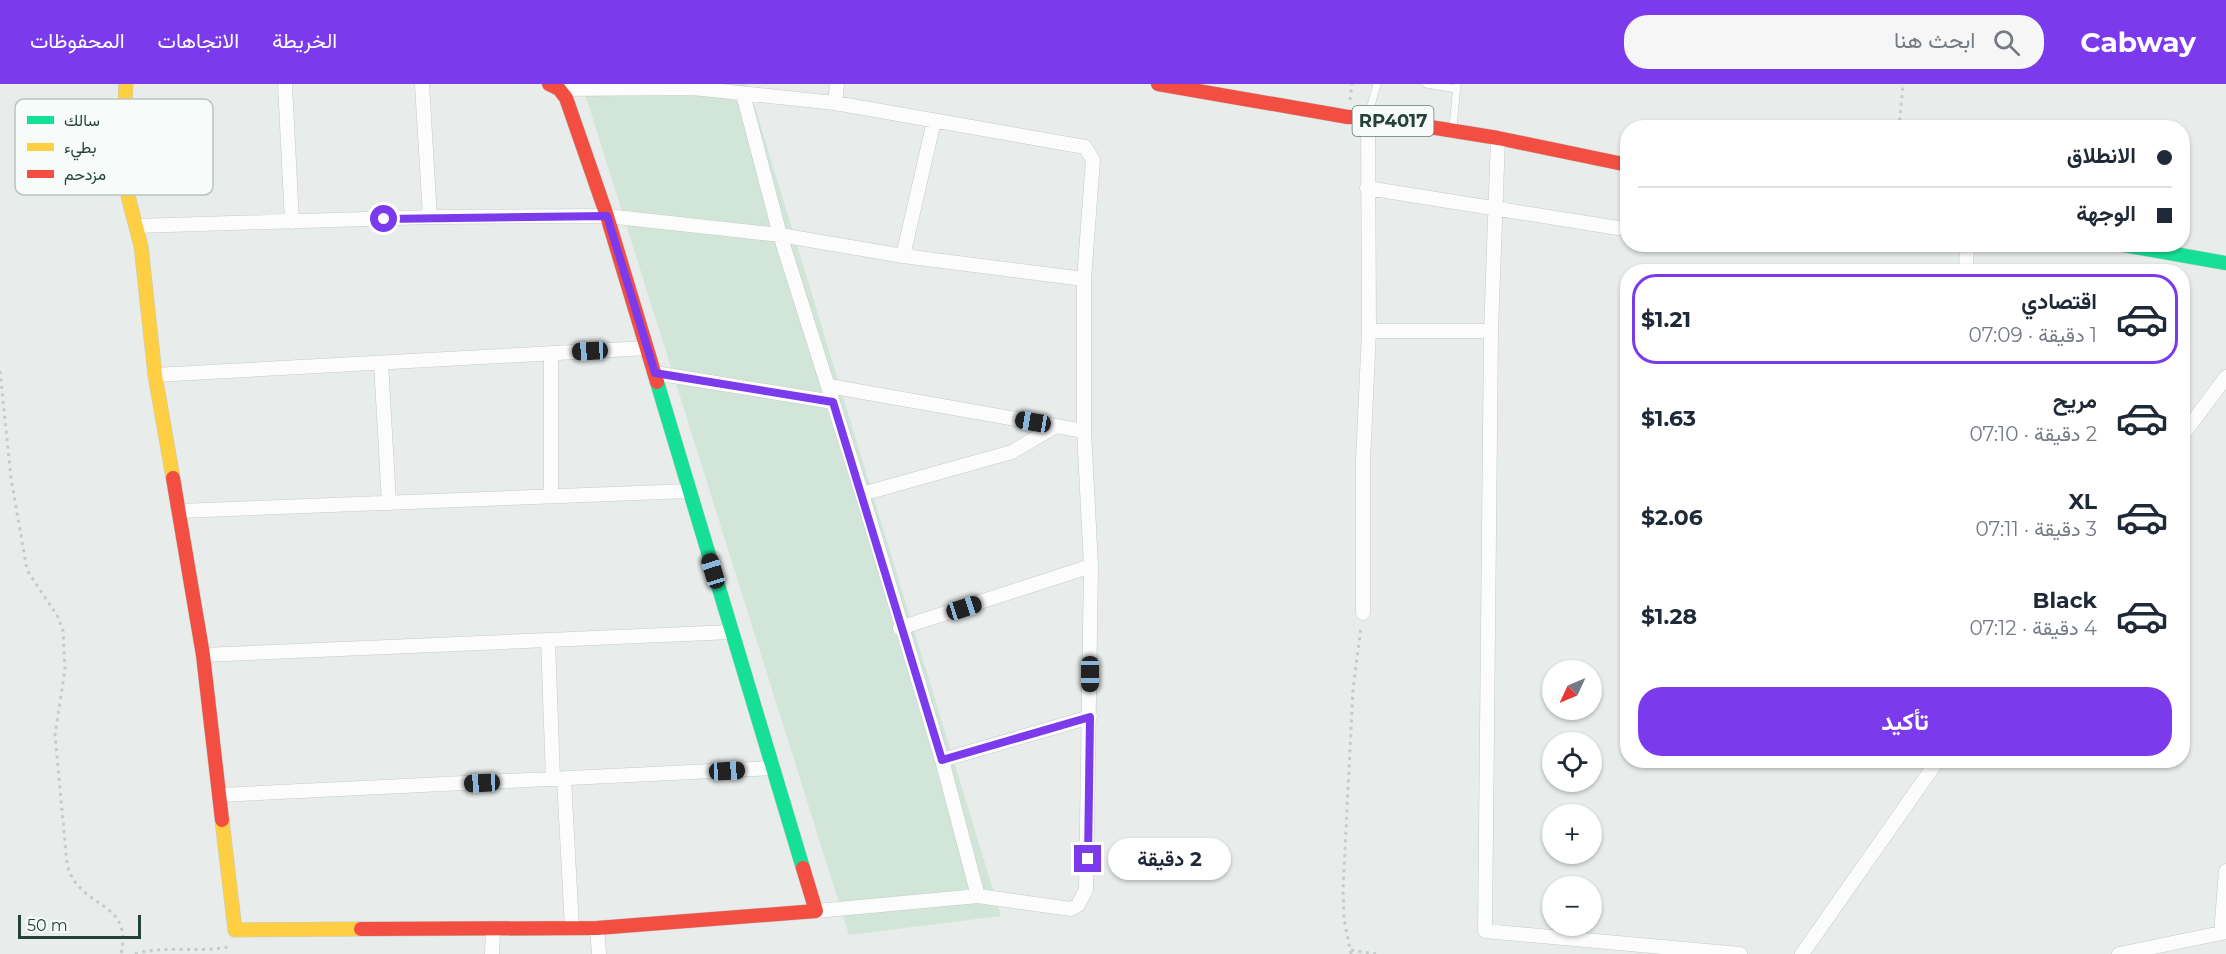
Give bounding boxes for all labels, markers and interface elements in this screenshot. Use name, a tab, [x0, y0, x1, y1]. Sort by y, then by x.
search box	[1624, 15, 2044, 69]
text: Cabway	[2080, 25, 2196, 59]
icon: search	[1990, 26, 2023, 59]
text: ابحث هنا	[1894, 27, 1975, 54]
text: المحفوظات	[30, 28, 125, 53]
text: الاتجاهات	[158, 28, 239, 53]
text: الخريطة	[272, 28, 337, 53]
legend	[15, 99, 213, 195]
road number: RP4017	[1352, 106, 1434, 136]
text: سالك	[64, 111, 100, 130]
text: بطيء	[64, 138, 96, 161]
text: الانطلاق	[2067, 142, 2136, 169]
text: مزدحم	[64, 165, 106, 185]
text: الوجهة	[2076, 200, 2136, 227]
route start	[370, 205, 397, 232]
text: اقتصادي	[2021, 288, 2097, 315]
icon: car	[2115, 292, 2169, 346]
text: $1.21	[1641, 306, 1691, 333]
text: 1 دقيقة · 07:09	[1969, 323, 2097, 347]
car	[572, 341, 608, 361]
text: مريح	[2053, 387, 2097, 414]
icon: car	[2115, 391, 2169, 445]
text: $1.63	[1641, 405, 1696, 432]
car	[1014, 410, 1052, 434]
text: 2 دقيقة · 07:10	[1969, 422, 2097, 446]
text: XL	[2068, 488, 2097, 515]
icon: car	[2115, 490, 2169, 544]
text: $2.06	[1641, 504, 1703, 531]
text: 3 دقيقة · 07:11	[1976, 517, 2097, 541]
car	[699, 551, 727, 591]
text: Black	[2033, 587, 2097, 614]
icon: car	[2115, 589, 2169, 643]
car	[944, 594, 984, 622]
text: $1.28	[1641, 603, 1697, 630]
text: 4 دقيقة · 07:12	[1969, 616, 2097, 640]
car	[1081, 656, 1099, 692]
north arrow	[1542, 660, 1602, 720]
map controls	[1542, 660, 1602, 936]
button: تأكيد	[1638, 687, 2172, 756]
button: locate	[1542, 732, 1602, 792]
car	[709, 761, 745, 781]
car	[464, 773, 500, 793]
button: +	[1542, 804, 1602, 864]
callout: 2 دقيقة	[1109, 838, 1232, 880]
route end	[1074, 845, 1101, 872]
text: 2 دقيقة	[1137, 847, 1202, 871]
button: −	[1542, 876, 1602, 936]
scale bar	[18, 912, 141, 940]
text: 50 m	[27, 916, 68, 935]

